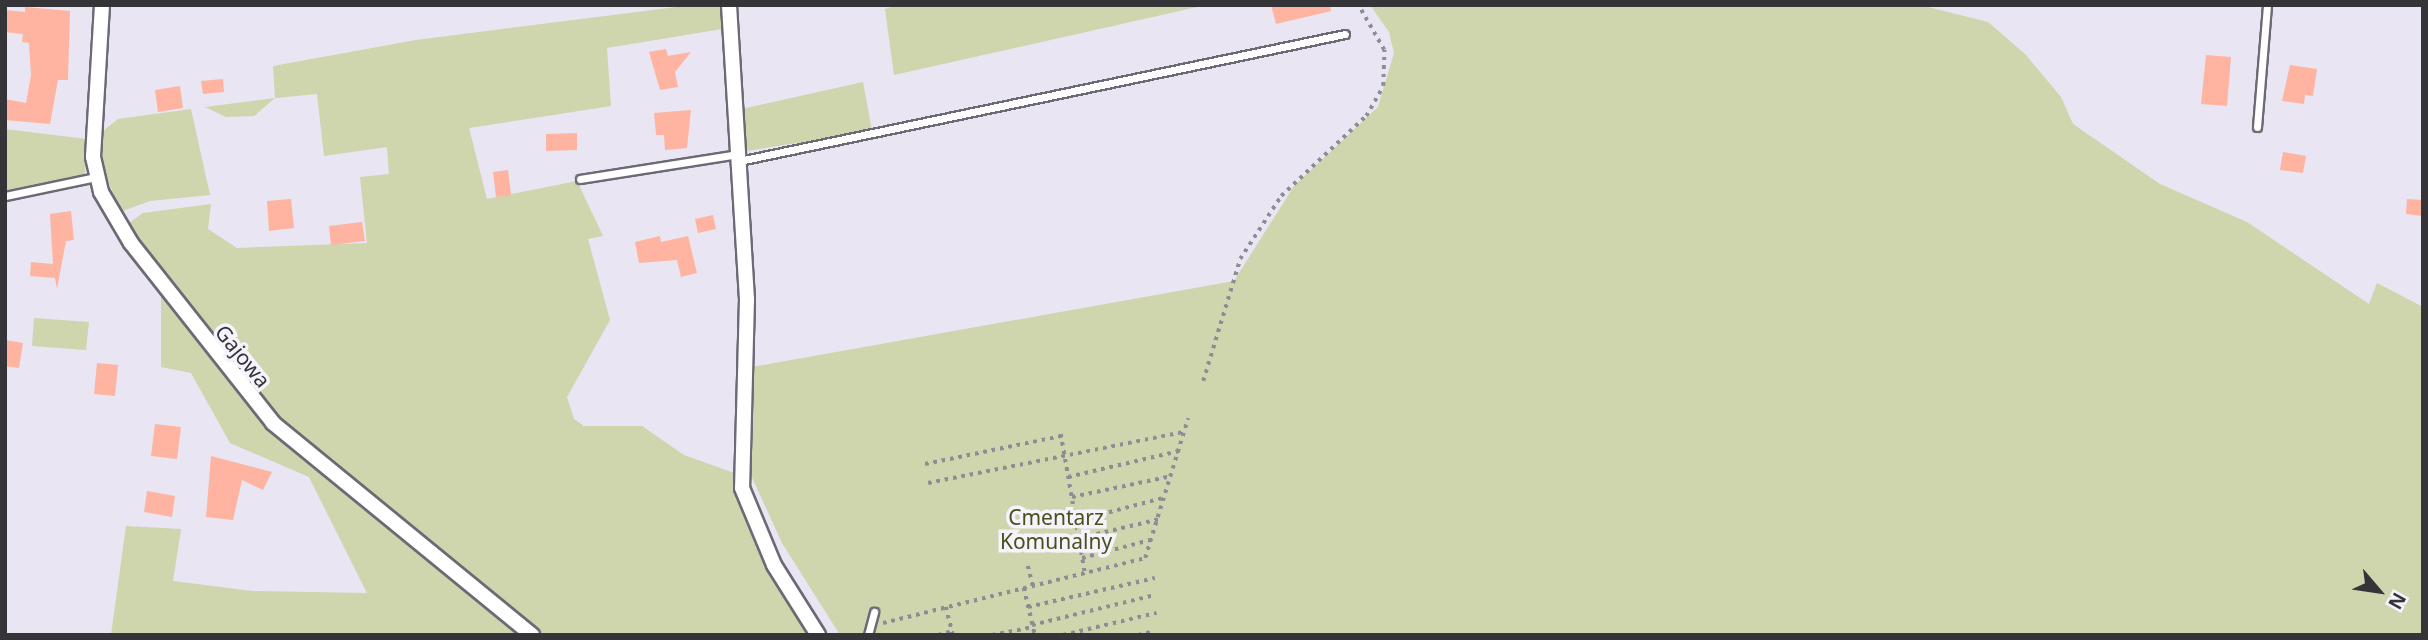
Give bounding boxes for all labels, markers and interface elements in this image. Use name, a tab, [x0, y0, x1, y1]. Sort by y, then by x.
street label: Gajowa	[210, 320, 276, 392]
park label: Cmentarz Komunalny	[1000, 504, 1112, 554]
north arrow	[2344, 556, 2414, 626]
text: N	[2382, 588, 2412, 614]

